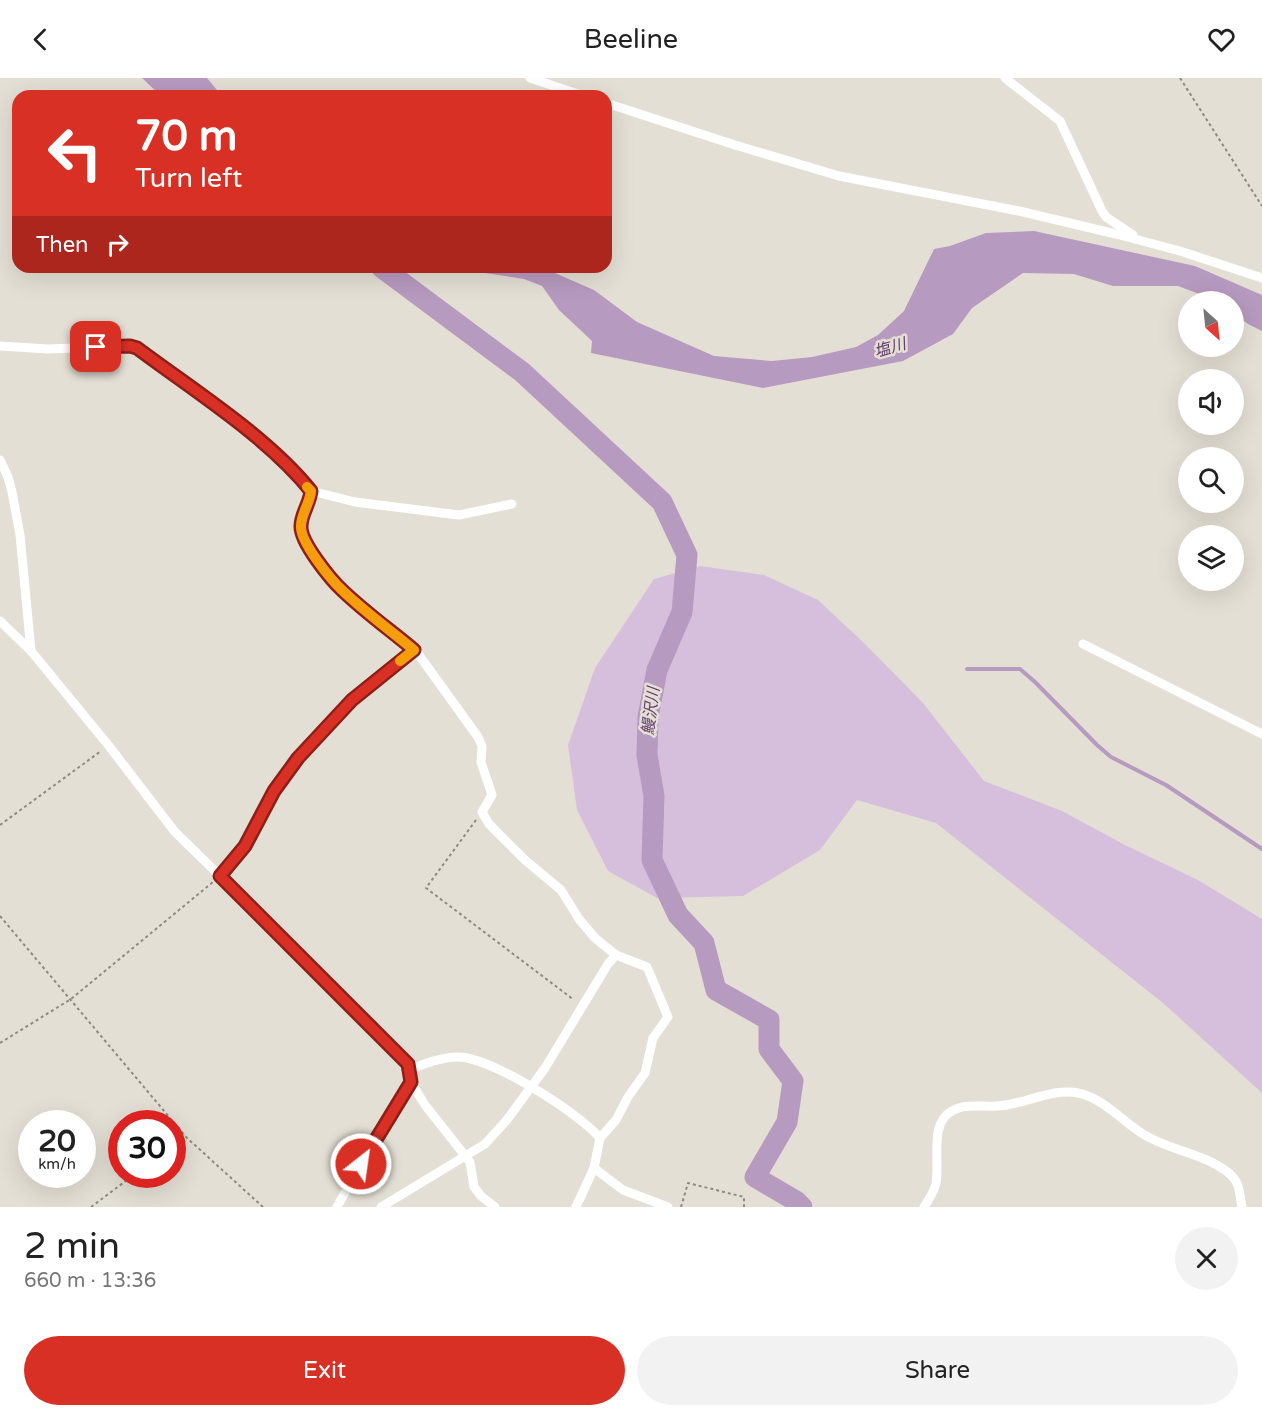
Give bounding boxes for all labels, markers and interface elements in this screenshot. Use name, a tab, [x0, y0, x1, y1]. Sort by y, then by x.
icon: back	[24, 23, 57, 56]
text: Beeline	[584, 23, 678, 56]
icon: heart	[1205, 23, 1238, 56]
text: 70 m	[135, 111, 237, 162]
icon: left	[36, 114, 114, 192]
text: Turn left	[135, 162, 242, 195]
icon: right	[101, 228, 134, 261]
text: Then	[36, 232, 89, 258]
north arrow	[1178, 291, 1244, 357]
map controls	[1178, 291, 1244, 591]
pin	[70, 321, 121, 372]
icon: arrive	[79, 330, 112, 363]
water label: 塩川	[872, 333, 910, 362]
button: sound	[1178, 369, 1244, 435]
button: search	[1178, 447, 1244, 513]
button: layers	[1178, 525, 1244, 591]
water label: 鰻沢川	[638, 684, 664, 736]
speed limit sign: 30	[108, 1110, 186, 1188]
text: 20	[38, 1123, 76, 1160]
position arrow	[329, 1132, 393, 1196]
text: km/h	[38, 1155, 76, 1173]
text: 2 min	[24, 1225, 120, 1268]
button: close	[1175, 1227, 1238, 1290]
text: 660 m · 13:36	[24, 1269, 156, 1293]
button: Exit	[24, 1336, 625, 1405]
button: Share	[637, 1336, 1238, 1405]

